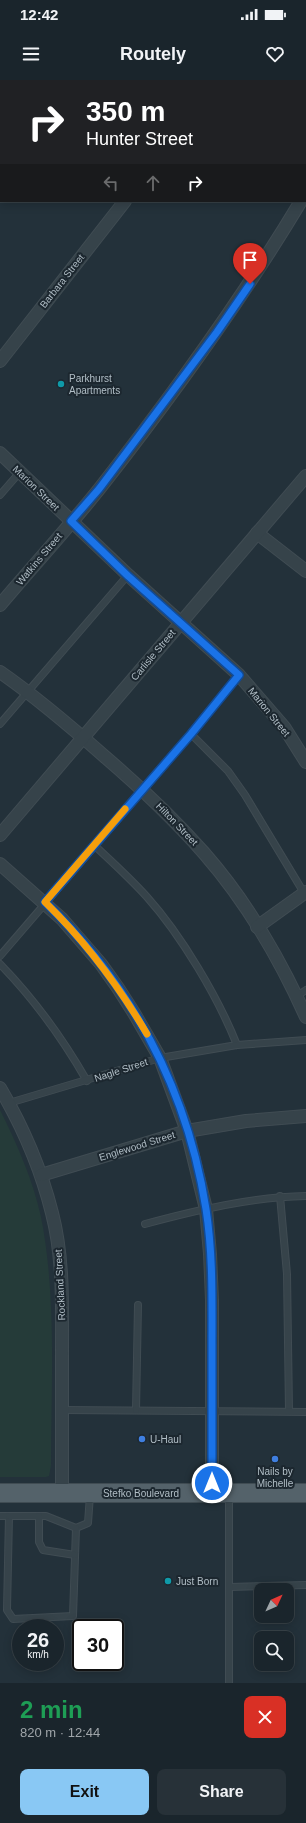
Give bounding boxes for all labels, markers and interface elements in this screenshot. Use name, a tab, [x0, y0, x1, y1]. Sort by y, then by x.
text: 12:42	[20, 6, 58, 23]
icon: menu	[20, 43, 42, 65]
icon: heart	[264, 43, 286, 65]
text: Routely	[120, 44, 186, 64]
icon: right	[20, 96, 72, 148]
text: 350 m	[86, 96, 165, 127]
text: Hunter Street	[86, 129, 193, 149]
icon: left	[100, 172, 122, 194]
icon: ahead	[142, 172, 164, 194]
icon: right	[184, 172, 206, 194]
pin	[233, 243, 267, 284]
icon: arrive	[239, 249, 261, 271]
street label: Barbara Street	[38, 252, 86, 310]
place label: Parkhurst Apartments	[69, 373, 120, 396]
marker: Parkhurst Apartments	[56, 379, 66, 389]
street label: Marion Street	[11, 463, 62, 513]
street label: Watkins Street	[14, 531, 64, 587]
street label: Carlisle Street	[129, 627, 178, 683]
street label: Marion Street	[246, 685, 292, 739]
street label: Hilton Street	[154, 800, 200, 848]
street label: Nagle Street	[93, 1056, 149, 1084]
street label: Englewood Street	[98, 1129, 177, 1163]
street label: Rockland Street	[53, 1249, 67, 1321]
marker: U-Haul	[137, 1434, 147, 1444]
place label: U-Haul	[150, 1434, 181, 1445]
marker: Nails by Michelle	[270, 1454, 280, 1464]
position arrow	[191, 1462, 233, 1504]
place label: Nails by Michelle	[257, 1466, 294, 1489]
street label: Stefko Boulevard	[103, 1488, 179, 1499]
marker: Just Born	[163, 1576, 173, 1586]
place label: Just Born	[176, 1576, 218, 1587]
north arrow	[254, 1583, 294, 1623]
map controls	[254, 1583, 294, 1671]
speed limit sign: 30	[72, 1619, 124, 1671]
text: 26	[27, 1629, 49, 1651]
button: search	[254, 1631, 294, 1671]
text: km/h	[27, 1649, 49, 1660]
text: 2 min	[20, 1696, 83, 1723]
button: close	[244, 1696, 286, 1738]
text: 820 m · 12:44	[20, 1725, 100, 1740]
button: Exit	[20, 1769, 149, 1815]
button: Share	[157, 1769, 286, 1815]

